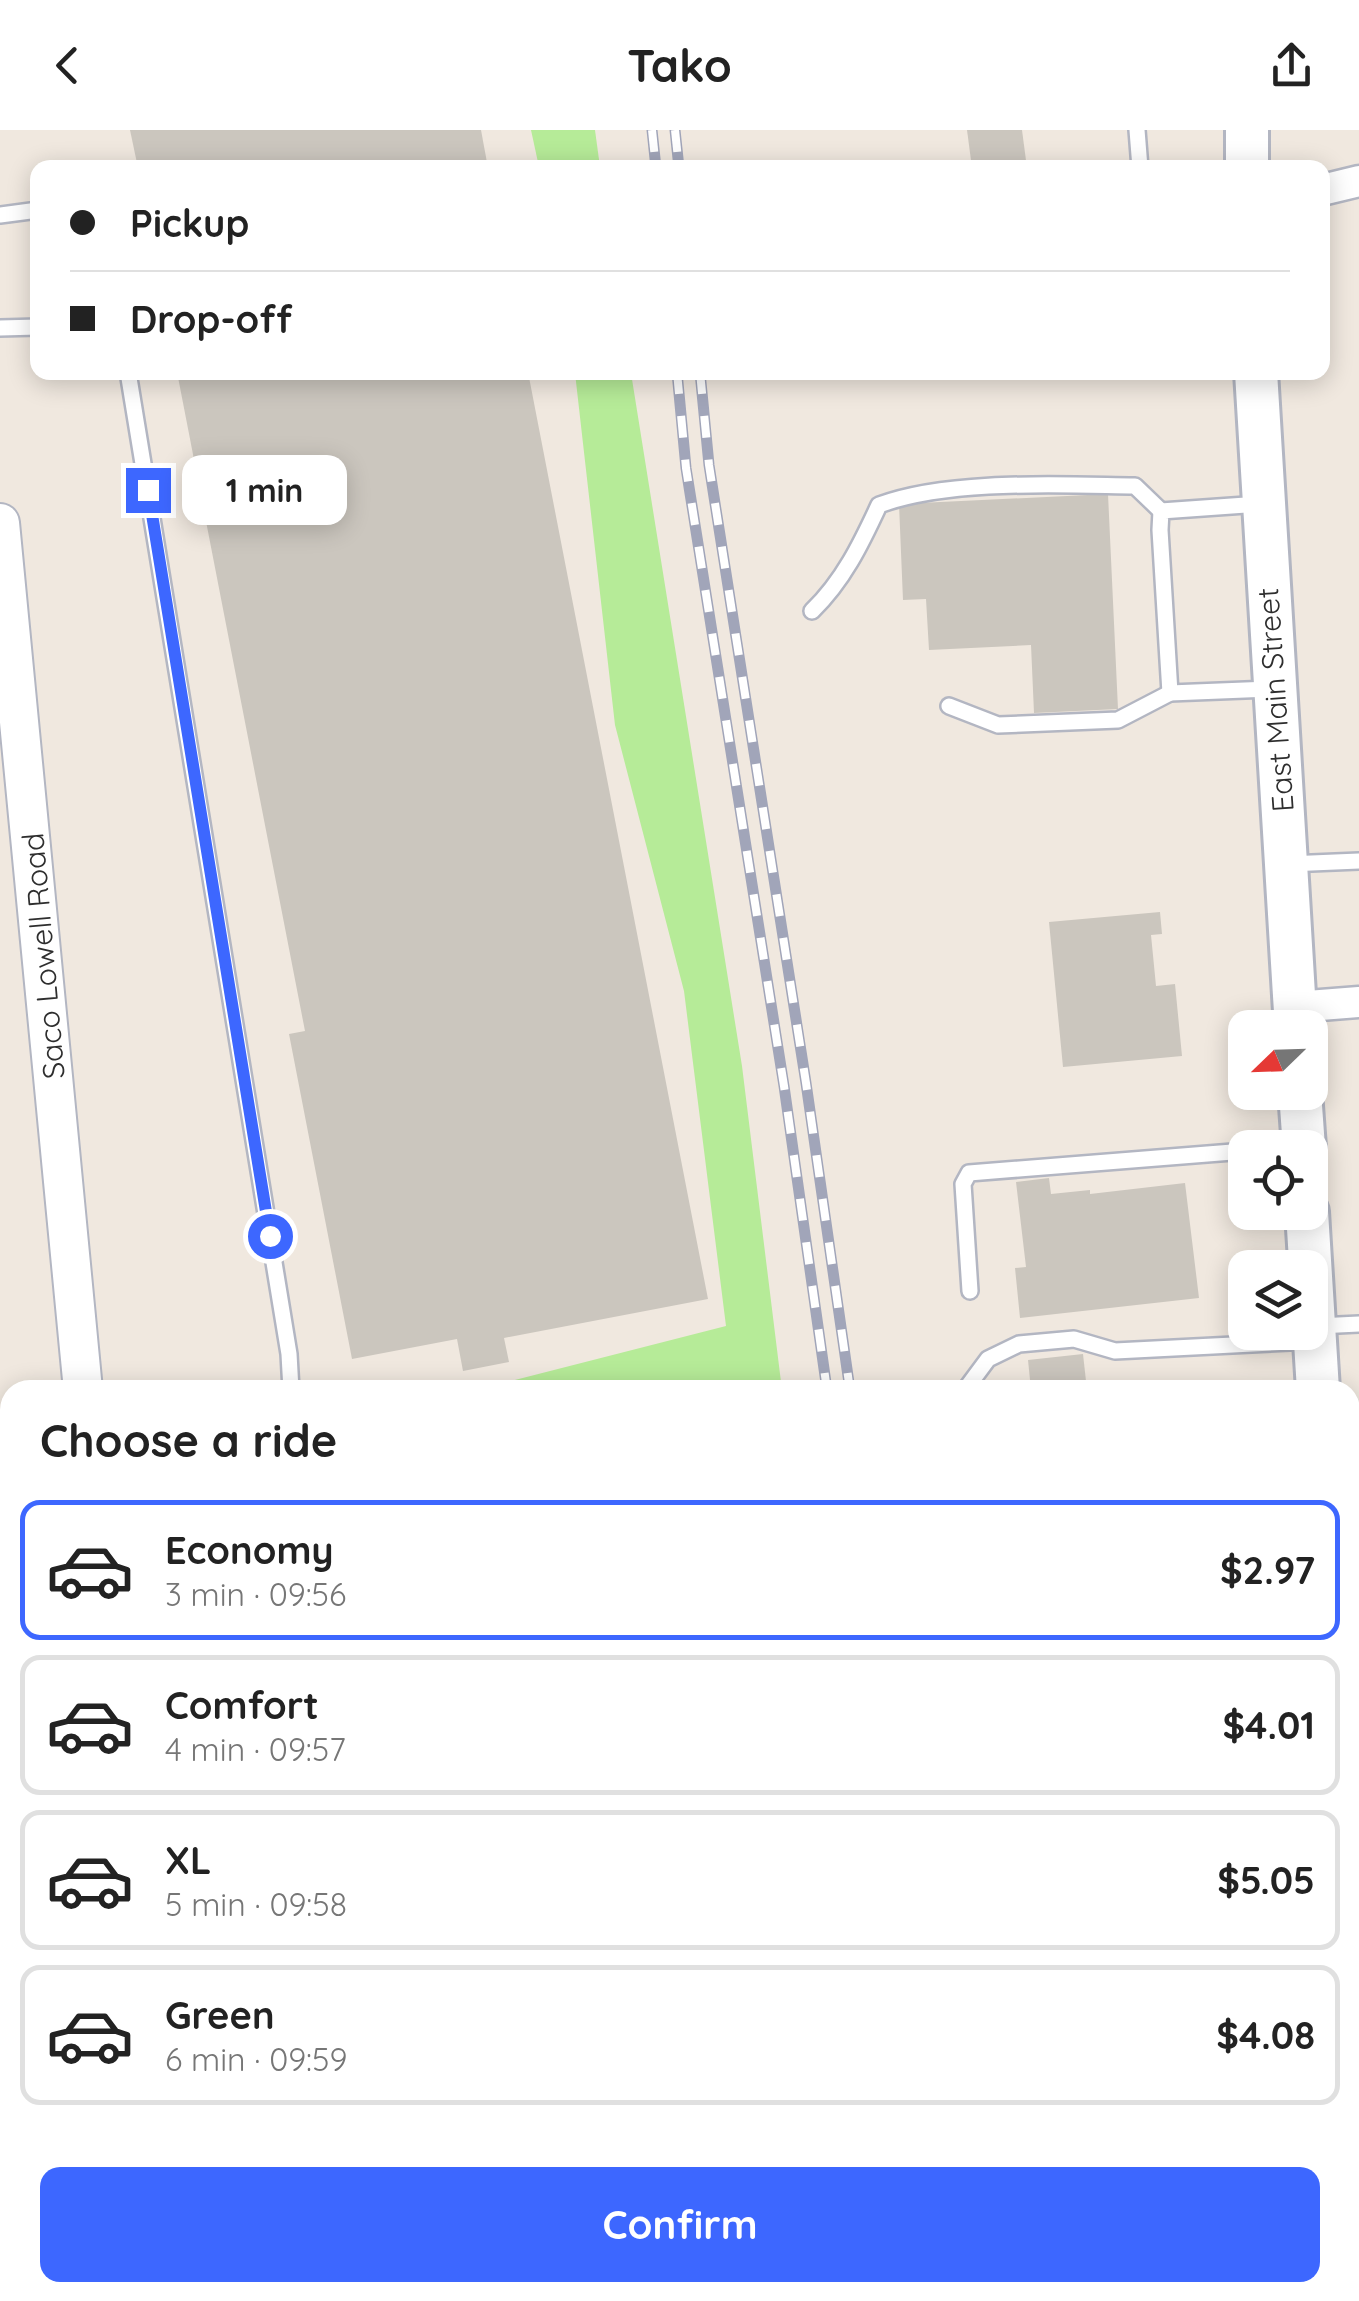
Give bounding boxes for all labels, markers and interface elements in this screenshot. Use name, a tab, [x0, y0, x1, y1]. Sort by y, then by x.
text: Tako	[627, 37, 732, 93]
icon: back	[40, 38, 95, 93]
icon: share	[1264, 38, 1319, 93]
text: Pickup	[130, 199, 249, 247]
text: Drop-off	[130, 295, 292, 343]
callout: 1 min	[183, 455, 348, 525]
route end	[126, 468, 171, 513]
text: 1 min	[226, 470, 303, 510]
street label: East Main Street	[1248, 587, 1302, 813]
street label: Saco Lowell Road	[13, 831, 73, 1081]
north arrow	[1228, 1010, 1328, 1110]
map controls	[1228, 1010, 1328, 1350]
button: locate	[1228, 1130, 1328, 1230]
route start	[248, 1214, 293, 1259]
button: layers	[1228, 1250, 1328, 1350]
text: Choose a ride	[40, 1412, 337, 1468]
icon: car	[45, 1525, 135, 1615]
text: Economy	[165, 1526, 334, 1574]
text: $2.97	[1220, 1546, 1315, 1594]
text: 3 min · 09:56	[165, 1574, 346, 1614]
icon: car	[45, 1680, 135, 1770]
text: Comfort	[165, 1681, 319, 1729]
text: $4.01	[1222, 1701, 1315, 1749]
text: 4 min · 09:57	[165, 1729, 346, 1769]
icon: car	[45, 1835, 135, 1925]
text: XL	[165, 1836, 211, 1884]
text: $5.05	[1217, 1856, 1315, 1904]
text: 5 min · 09:58	[165, 1884, 347, 1924]
icon: car	[45, 1990, 135, 2080]
text: Green	[165, 1991, 275, 2039]
text: $4.08	[1216, 2011, 1315, 2059]
text: 6 min · 09:59	[165, 2039, 347, 2079]
button: Confirm	[40, 2167, 1320, 2282]

